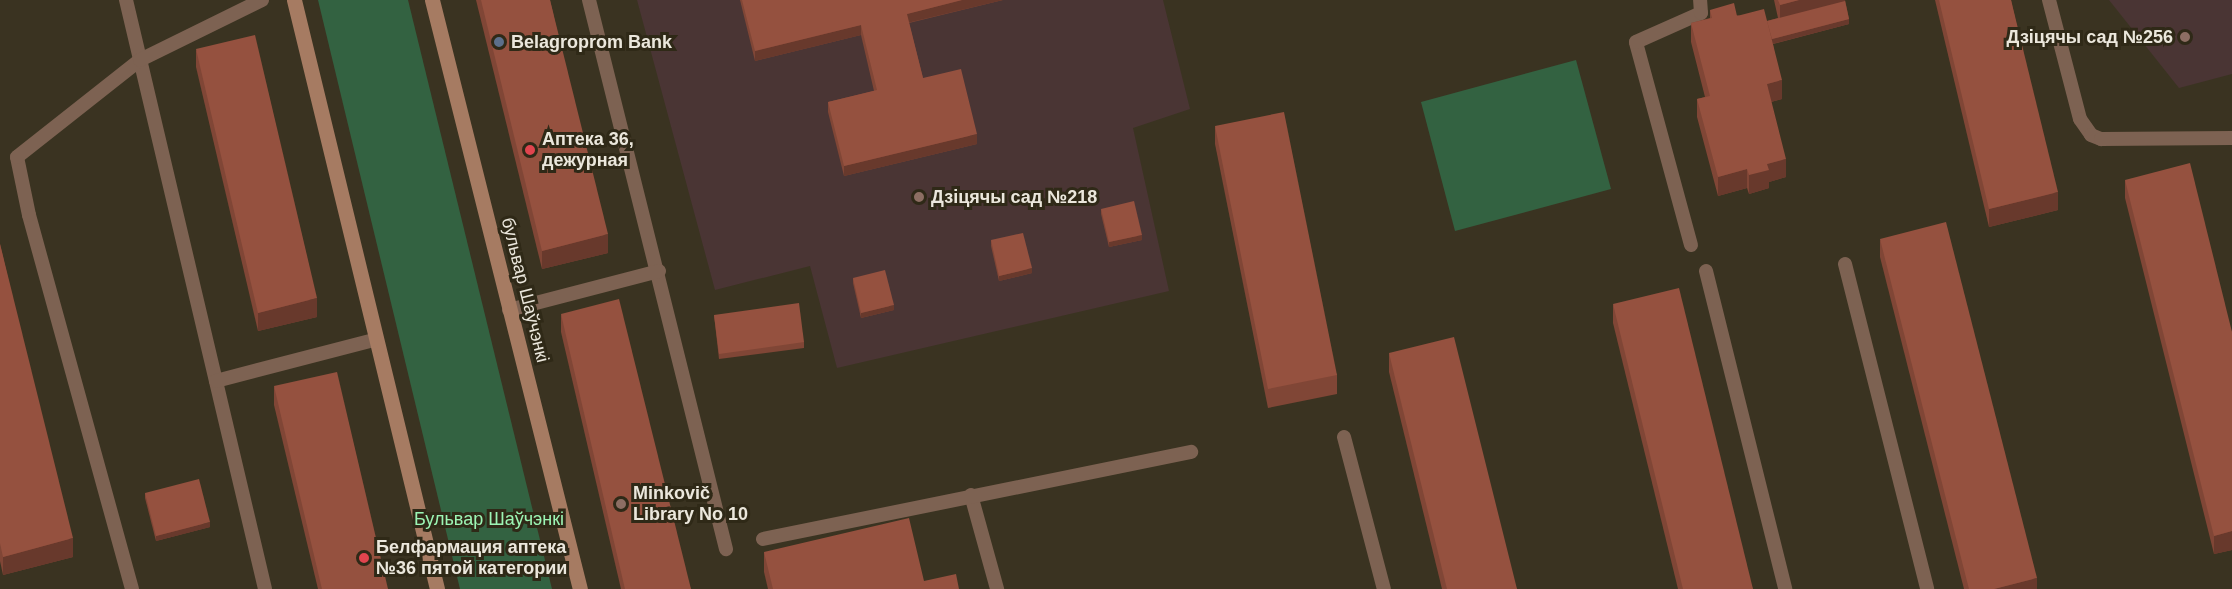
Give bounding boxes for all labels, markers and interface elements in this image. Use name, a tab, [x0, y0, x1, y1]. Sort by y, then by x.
place label: Дзіцячы сад №256	[2007, 26, 2173, 48]
marker: Дзіцячы сад №256	[2178, 30, 2192, 44]
place label: Belagroprom Bank	[511, 31, 672, 53]
marker: Belagroprom Bank	[492, 35, 506, 49]
place label: Аптека 36, дежурная	[542, 129, 634, 172]
marker: Аптека 36, дежурная	[523, 143, 537, 157]
place label: Дзіцячы сад №218	[931, 186, 1097, 208]
marker: Дзіцячы сад №218	[912, 190, 926, 204]
street label: бульвар Шаўчэнкі	[497, 215, 553, 365]
place label: Minkovič Library No 10	[633, 483, 748, 526]
marker: Minkovič Library No 10	[614, 497, 628, 511]
park label: Бульвар Шаўчэнкі	[414, 508, 564, 530]
place label: Белфармация аптека №36 пятой категории	[376, 537, 567, 580]
marker: Белфармация аптека №36 пятой категории	[357, 551, 371, 565]

